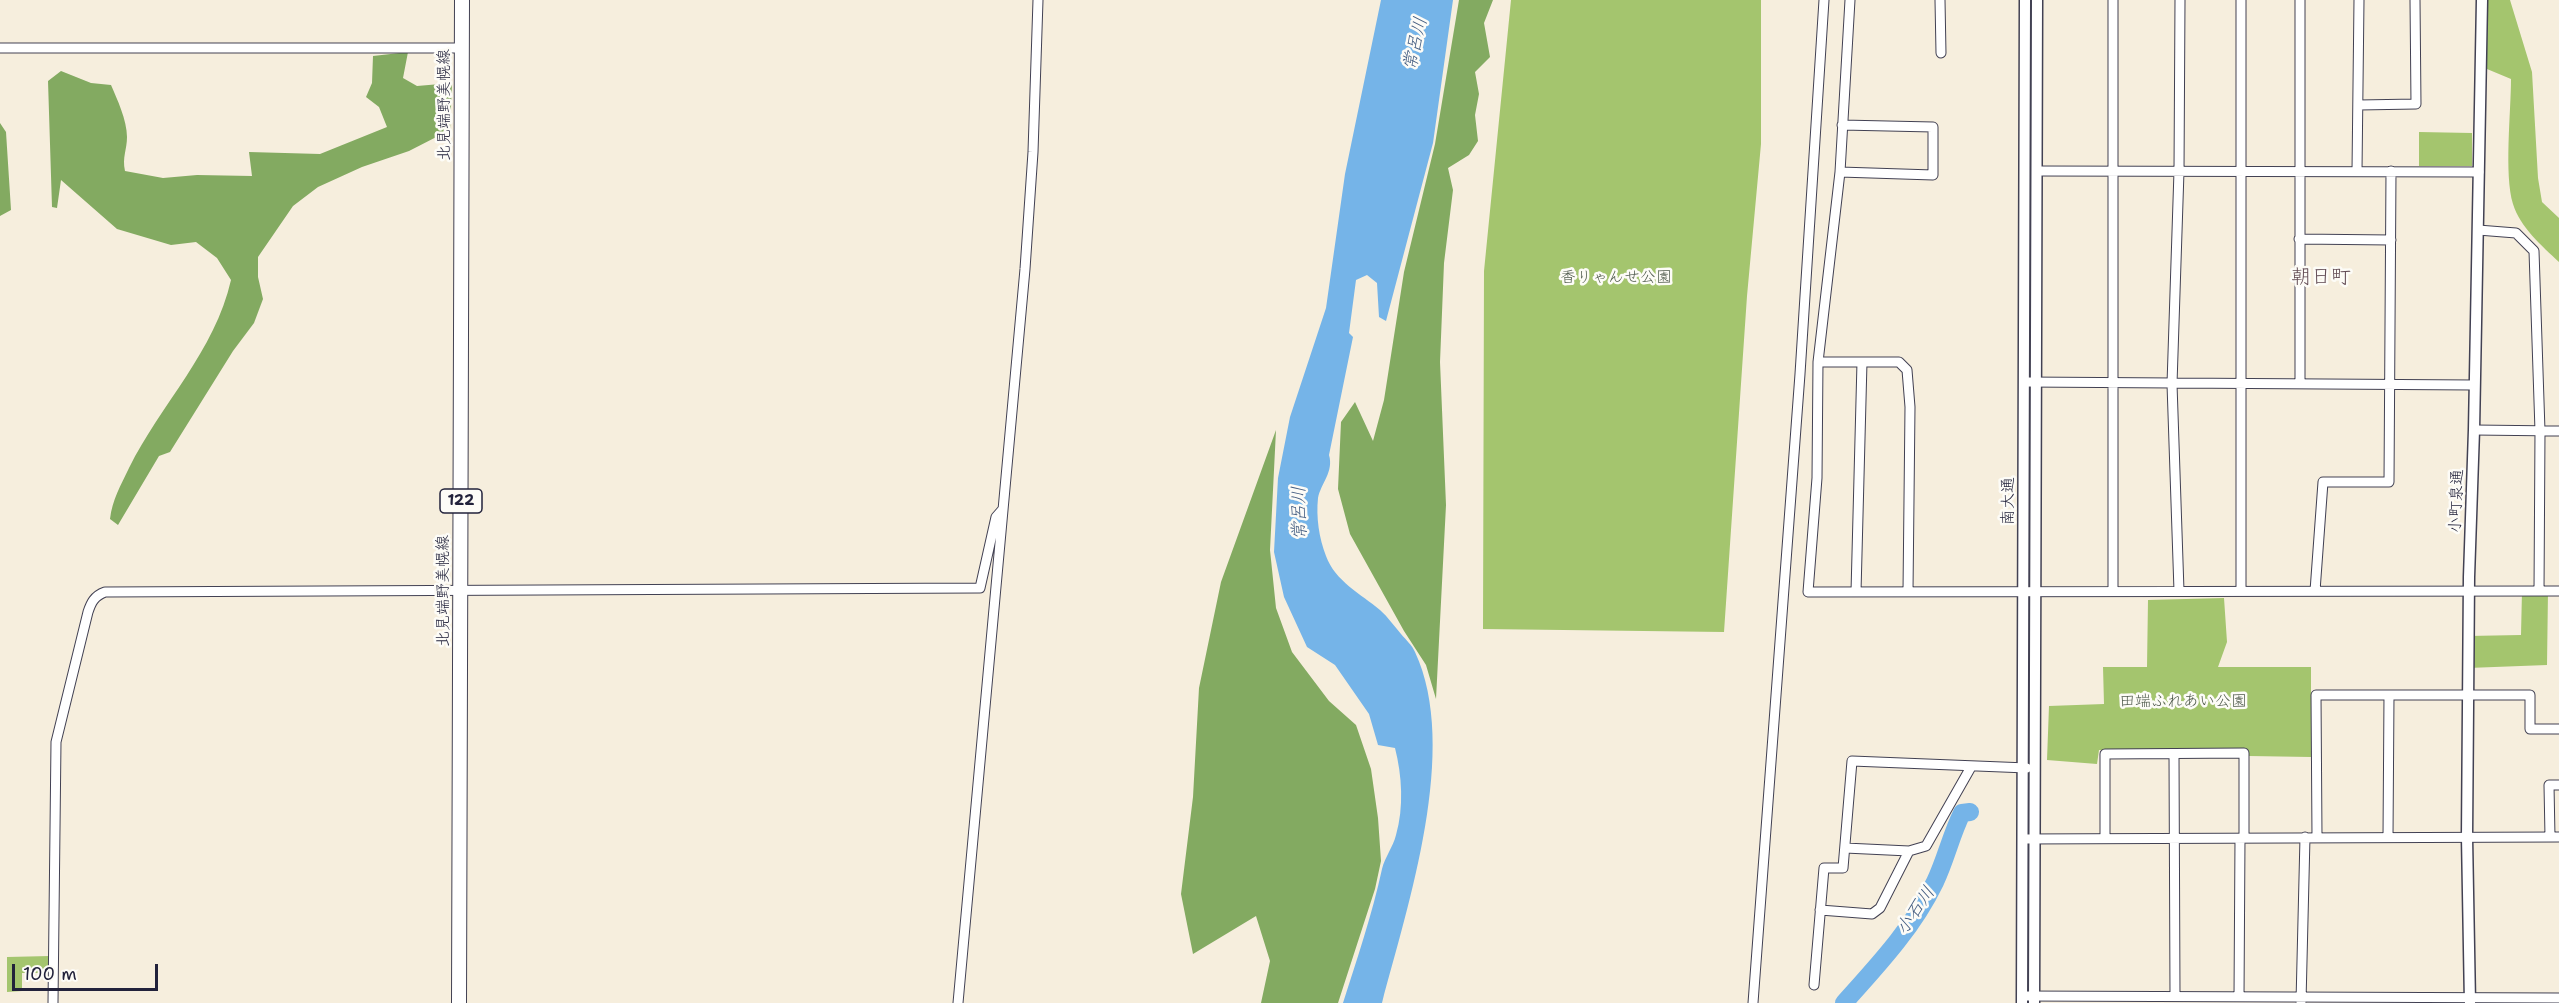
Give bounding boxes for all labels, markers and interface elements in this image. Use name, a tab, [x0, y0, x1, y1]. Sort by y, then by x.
water label: 常呂川	[1399, 15, 1433, 73]
street label: 北見端野美幌線	[435, 49, 455, 161]
district label: 朝日町	[2291, 266, 2351, 290]
park label: 香りゃんせ公園	[1560, 268, 1672, 288]
street label: 小町泉通	[2446, 469, 2468, 533]
street label: 南大通	[1999, 477, 2019, 525]
water label: 常呂川	[1289, 486, 1311, 540]
road number: 122	[440, 489, 482, 513]
street label: 北見端野美幌線	[434, 535, 454, 647]
park label: 田端ふれあい公園	[2119, 692, 2247, 712]
water label: 小石川	[1892, 883, 1940, 939]
scale bar	[15, 952, 160, 990]
text: 100 m	[23, 962, 77, 986]

